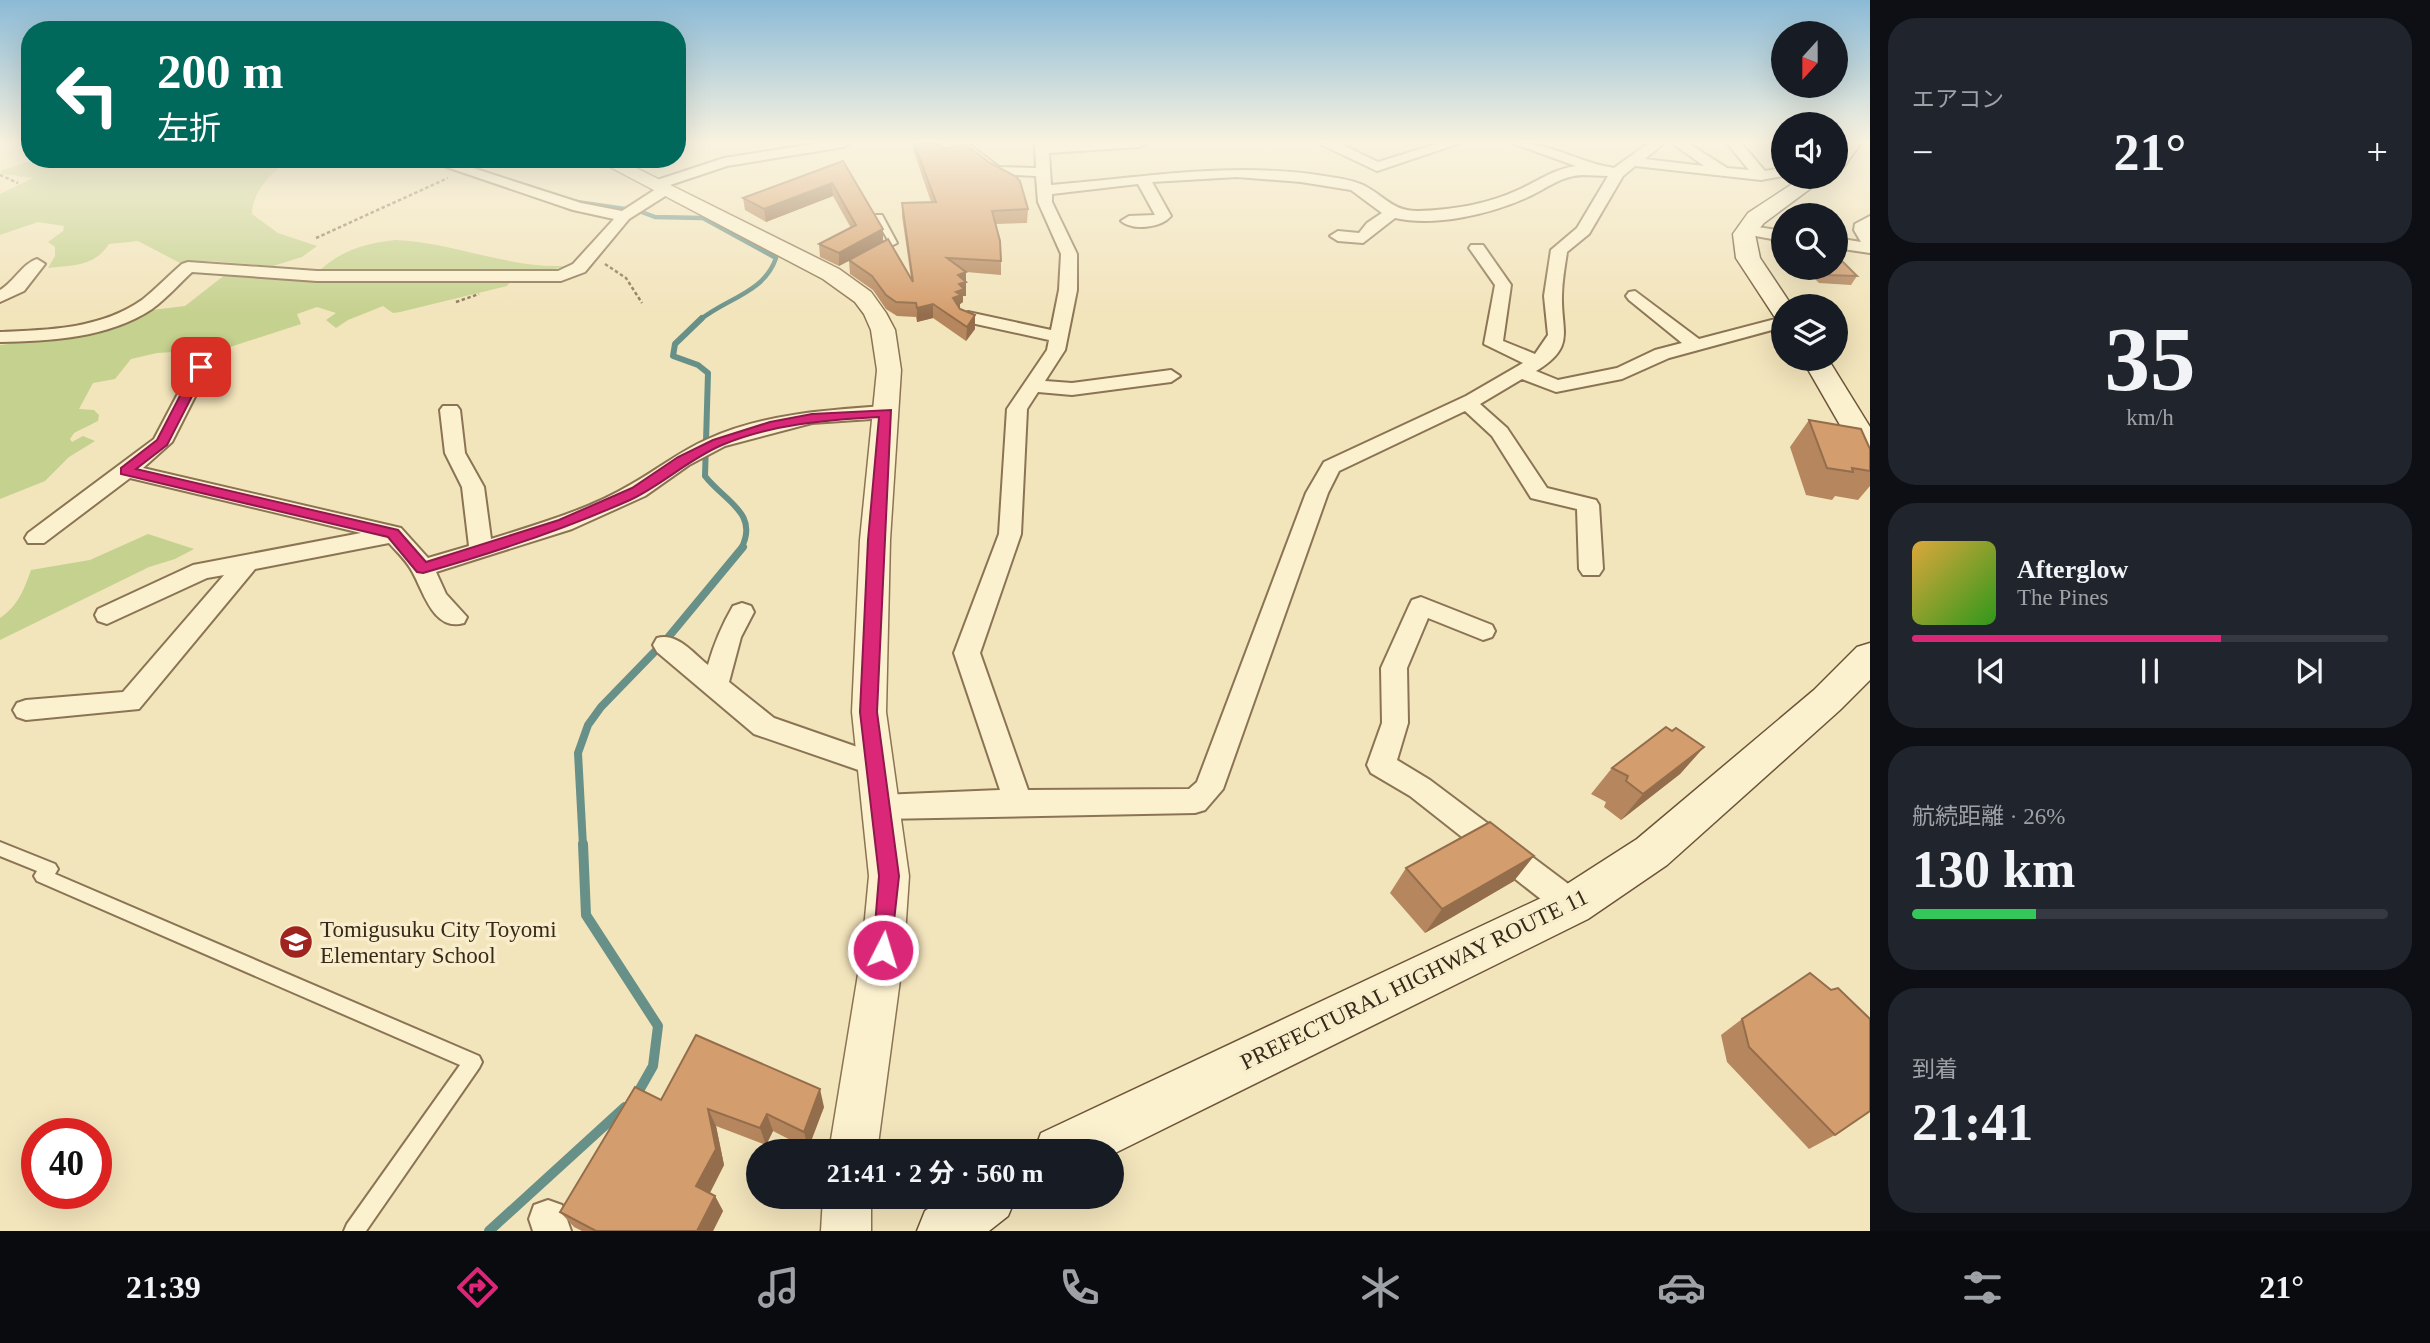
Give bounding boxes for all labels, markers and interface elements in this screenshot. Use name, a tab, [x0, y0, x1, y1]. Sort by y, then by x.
north arrow	[1771, 21, 1848, 98]
map controls	[1771, 21, 1848, 371]
text: 200 m	[157, 44, 284, 99]
icon: left	[42, 49, 133, 140]
text: エアコン	[1912, 87, 2004, 112]
text: 左折	[157, 110, 221, 146]
button: sound	[1771, 112, 1848, 189]
text: 21°	[2114, 124, 2186, 181]
text: −	[1912, 131, 1933, 173]
text: +	[2367, 131, 2388, 173]
button: search	[1771, 203, 1848, 280]
button: layers	[1771, 294, 1848, 371]
text: 35	[2105, 309, 2196, 410]
pin	[171, 337, 231, 397]
icon: arrive	[182, 348, 220, 386]
text: km/h	[2126, 405, 2174, 430]
text: Afterglow	[2017, 555, 2128, 584]
text: The Pines	[2017, 585, 2108, 610]
icon: previous	[1972, 652, 2010, 690]
icon: pause	[2131, 652, 2169, 690]
icon: next	[2290, 652, 2328, 690]
text: 航続距離 · 26%	[1912, 804, 2065, 829]
text: 130 km	[1912, 841, 2075, 898]
street label: PREFECTURAL HIGHWAY ROUTE 11	[1237, 884, 1592, 1075]
position arrow	[846, 913, 920, 987]
place label: Tomigusuku City Toyomi Elementary School	[320, 917, 557, 968]
school or university icon: Tomigusuku City Toyomi Elementary School	[277, 923, 315, 961]
text: 到着	[1912, 1057, 1958, 1082]
text: 21:41	[1912, 1094, 2033, 1151]
speed limit sign: 40	[21, 1118, 112, 1209]
text: 21:41 · 2 分 · 560 m	[827, 1159, 1043, 1188]
icon: directions	[453, 1263, 502, 1312]
icon: music	[754, 1263, 803, 1312]
icon: phone	[1055, 1263, 1104, 1312]
icon: climate	[1356, 1263, 1405, 1312]
icon: car	[1657, 1263, 1706, 1312]
icon: filters	[1958, 1263, 2007, 1312]
text: 21:39	[126, 1269, 201, 1305]
text: 21°	[2259, 1269, 2304, 1305]

